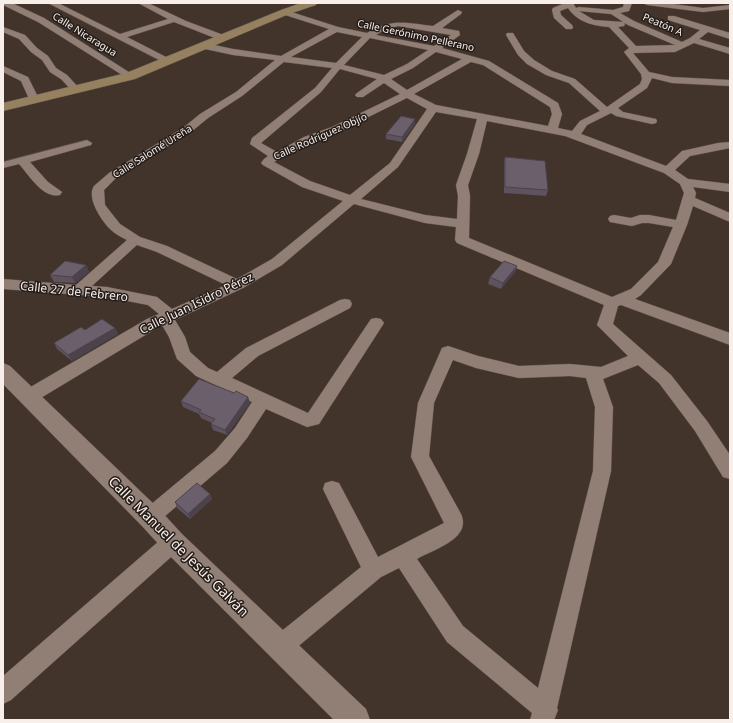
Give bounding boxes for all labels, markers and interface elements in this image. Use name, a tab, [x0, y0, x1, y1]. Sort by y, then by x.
street label: Calle Nicaragua	[50, 9, 120, 59]
street label: Peatón A	[641, 9, 686, 39]
street label: Calle Gerónimo Pellerano	[356, 16, 476, 54]
street label: Calle Rodríguez Objío	[271, 109, 369, 163]
street label: Calle Salomé Ureña	[110, 121, 194, 181]
street label: Calle Juan Isidro Pérez	[136, 268, 256, 338]
street label: Calle 27 de Febrero	[19, 277, 129, 305]
street label: Calle Manuel de Jesús Galván	[105, 472, 253, 620]

